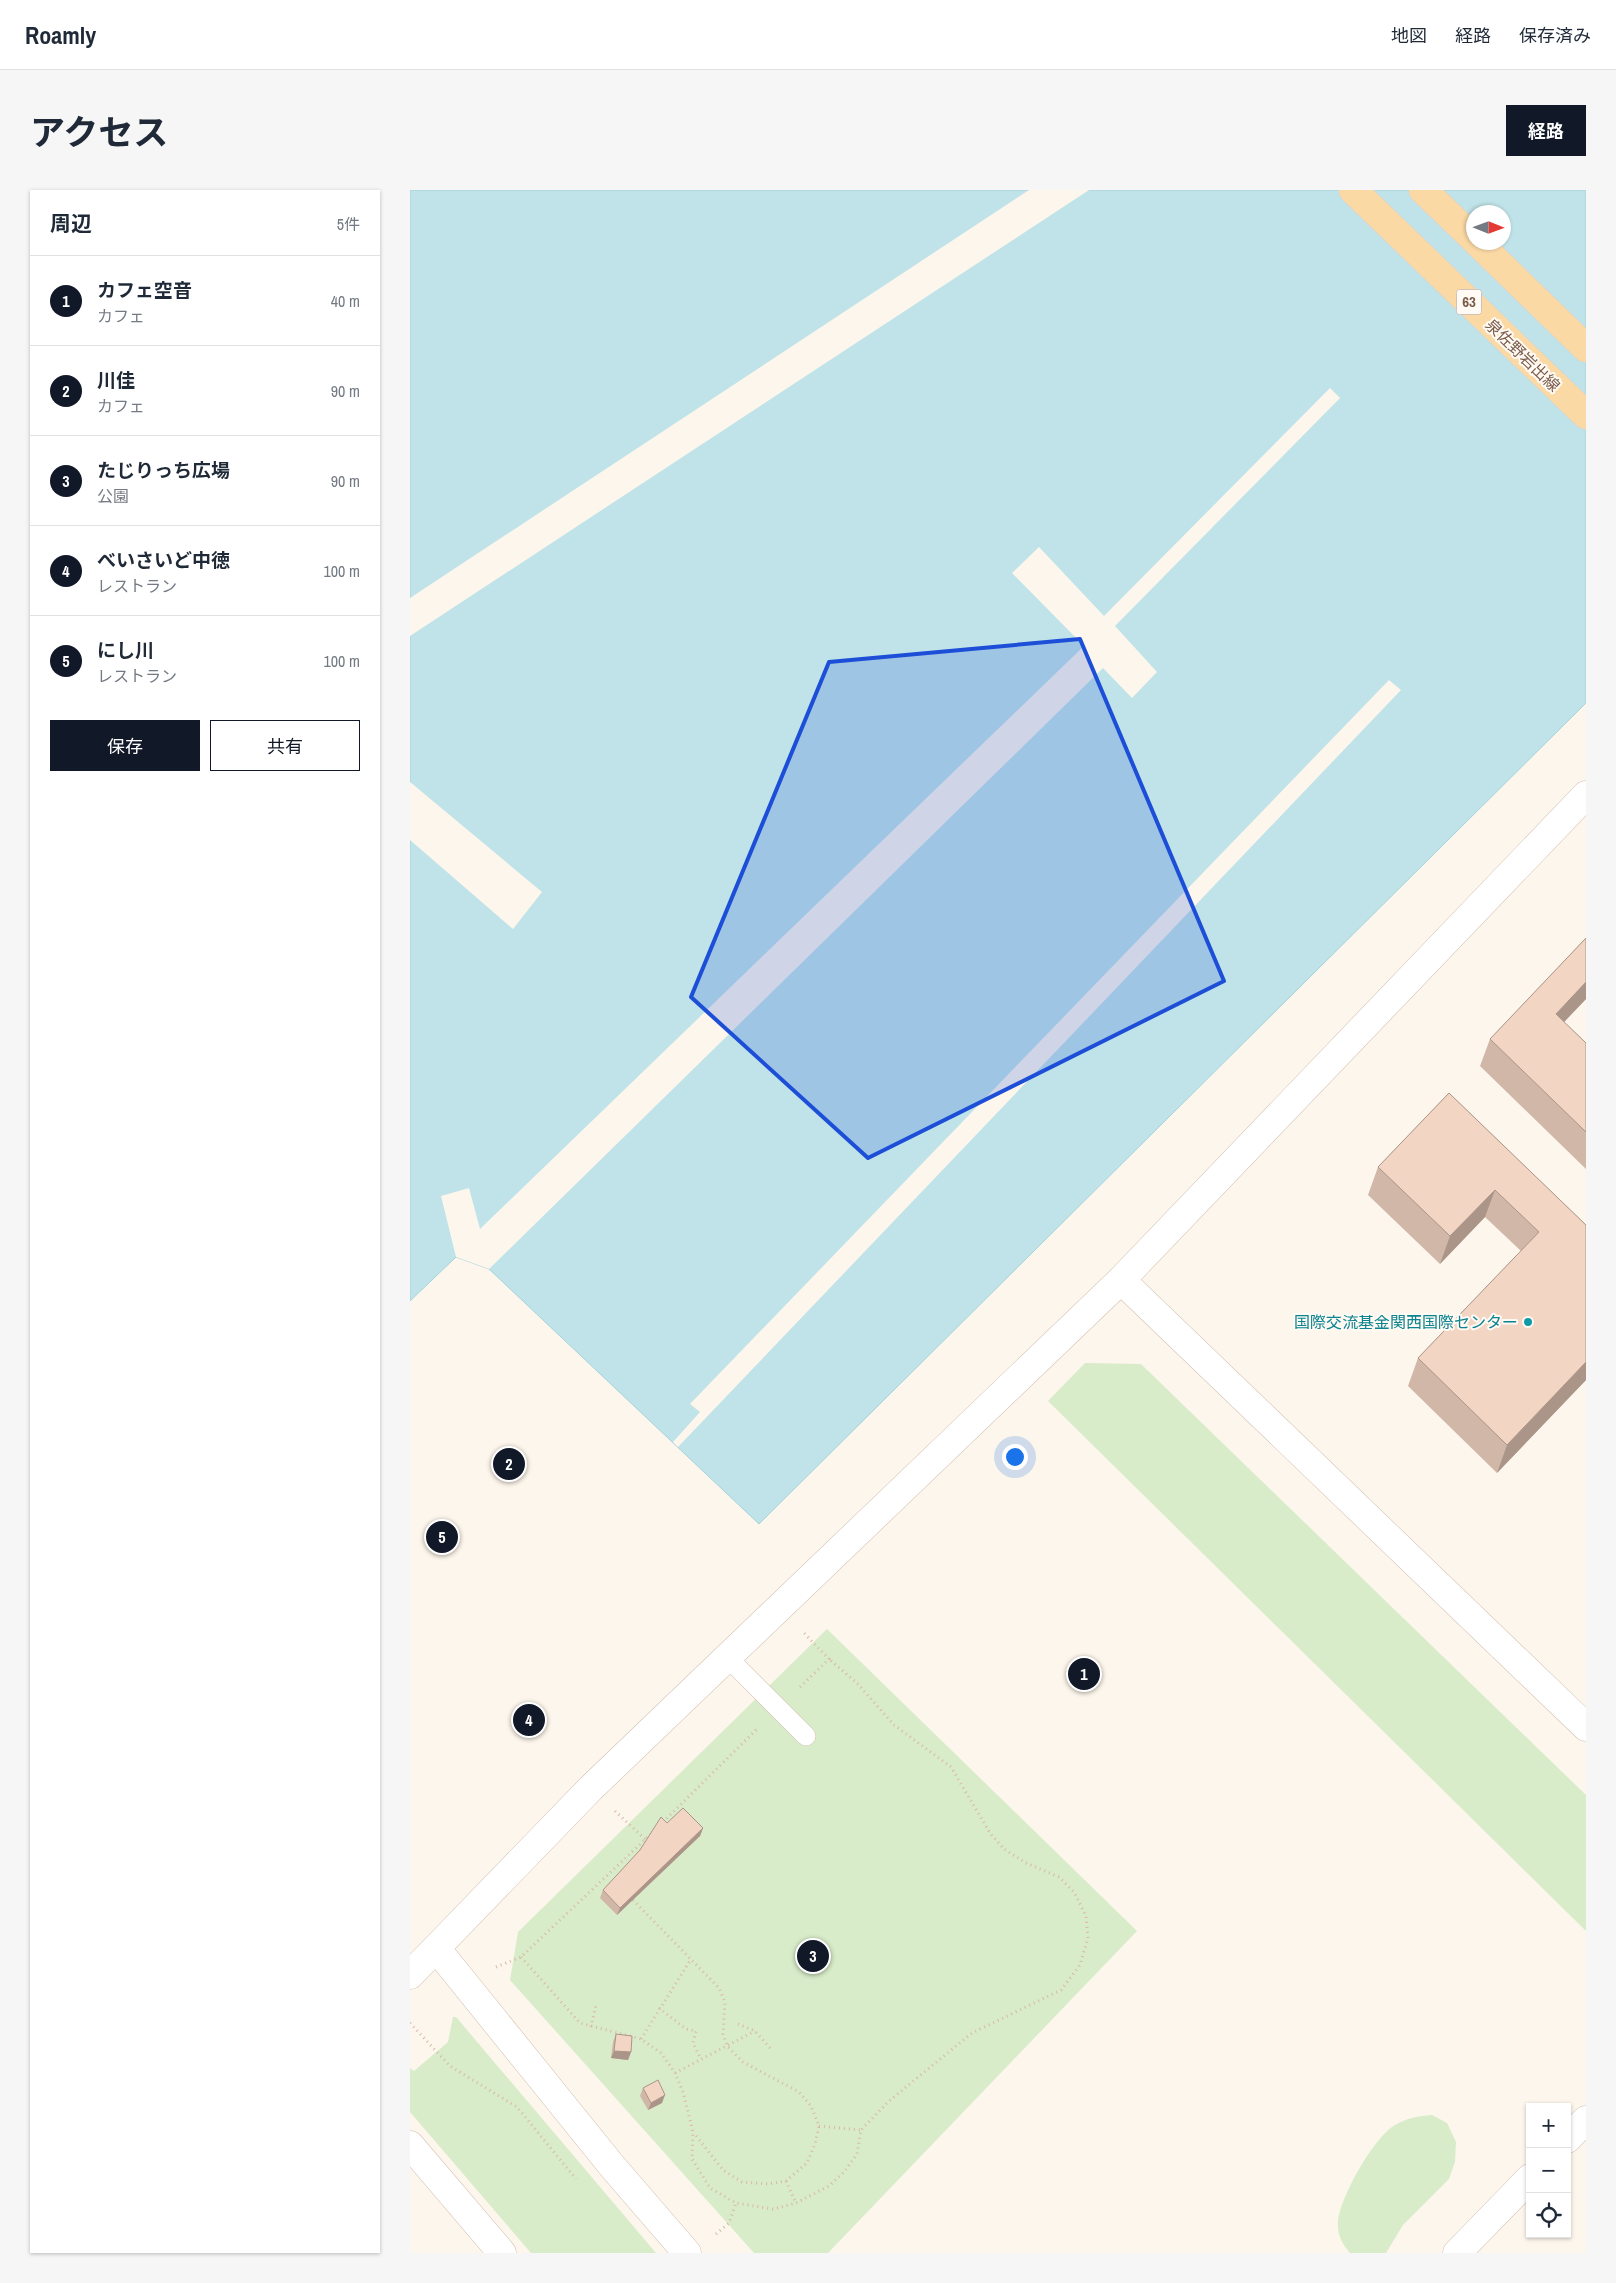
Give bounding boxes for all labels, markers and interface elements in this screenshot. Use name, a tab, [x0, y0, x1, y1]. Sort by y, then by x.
text: Roamly	[25, 19, 96, 51]
text: 地図	[1391, 23, 1427, 48]
text: 経路	[1455, 23, 1491, 48]
text: 保存済み	[1519, 23, 1591, 48]
button: 経路	[1506, 105, 1586, 156]
text: アクセス	[30, 109, 168, 156]
north arrow	[1466, 205, 1511, 250]
text: 周辺	[50, 209, 92, 238]
text: 5件	[337, 213, 360, 235]
text: カフェ空音	[97, 277, 192, 303]
text: 1	[62, 290, 70, 312]
text: 40 m	[331, 290, 360, 312]
road number: 63	[1456, 290, 1482, 314]
text: カフェ	[97, 305, 145, 327]
street label: 泉佐野岩出線	[1481, 314, 1565, 396]
text: 川佳	[97, 367, 135, 393]
text: 2	[62, 380, 70, 402]
text: 90 m	[331, 380, 360, 402]
text: カフェ	[97, 395, 145, 417]
text: たじりっち広場	[97, 457, 230, 483]
text: 3	[62, 470, 70, 492]
text: 90 m	[331, 470, 360, 492]
text: 公園	[97, 485, 129, 507]
text: べいさいど中徳	[97, 547, 230, 573]
text: 4	[62, 560, 70, 582]
text: 100 m	[324, 560, 360, 582]
text: レストラン	[97, 575, 177, 597]
text: にし川	[97, 637, 154, 663]
text: 5	[62, 650, 70, 672]
text: 100 m	[324, 650, 360, 672]
text: レストラン	[97, 665, 177, 687]
button: 保存	[50, 720, 200, 771]
button: 共有	[210, 720, 360, 771]
place label: 国際交流基金関西国際センター	[1294, 1311, 1518, 1333]
marker: 国際交流基金関西国際センター	[1522, 1316, 1534, 1328]
your location	[1002, 1444, 1028, 1470]
pin: 2	[493, 1445, 525, 1483]
pin: 5	[426, 1518, 458, 1556]
pin: 1	[1068, 1655, 1100, 1693]
pin: 4	[513, 1701, 545, 1739]
pin: 3	[797, 1937, 829, 1975]
map controls	[1526, 2103, 1571, 2238]
button: +	[1526, 2103, 1571, 2148]
button: −	[1526, 2148, 1571, 2193]
button: locate	[1526, 2193, 1571, 2238]

